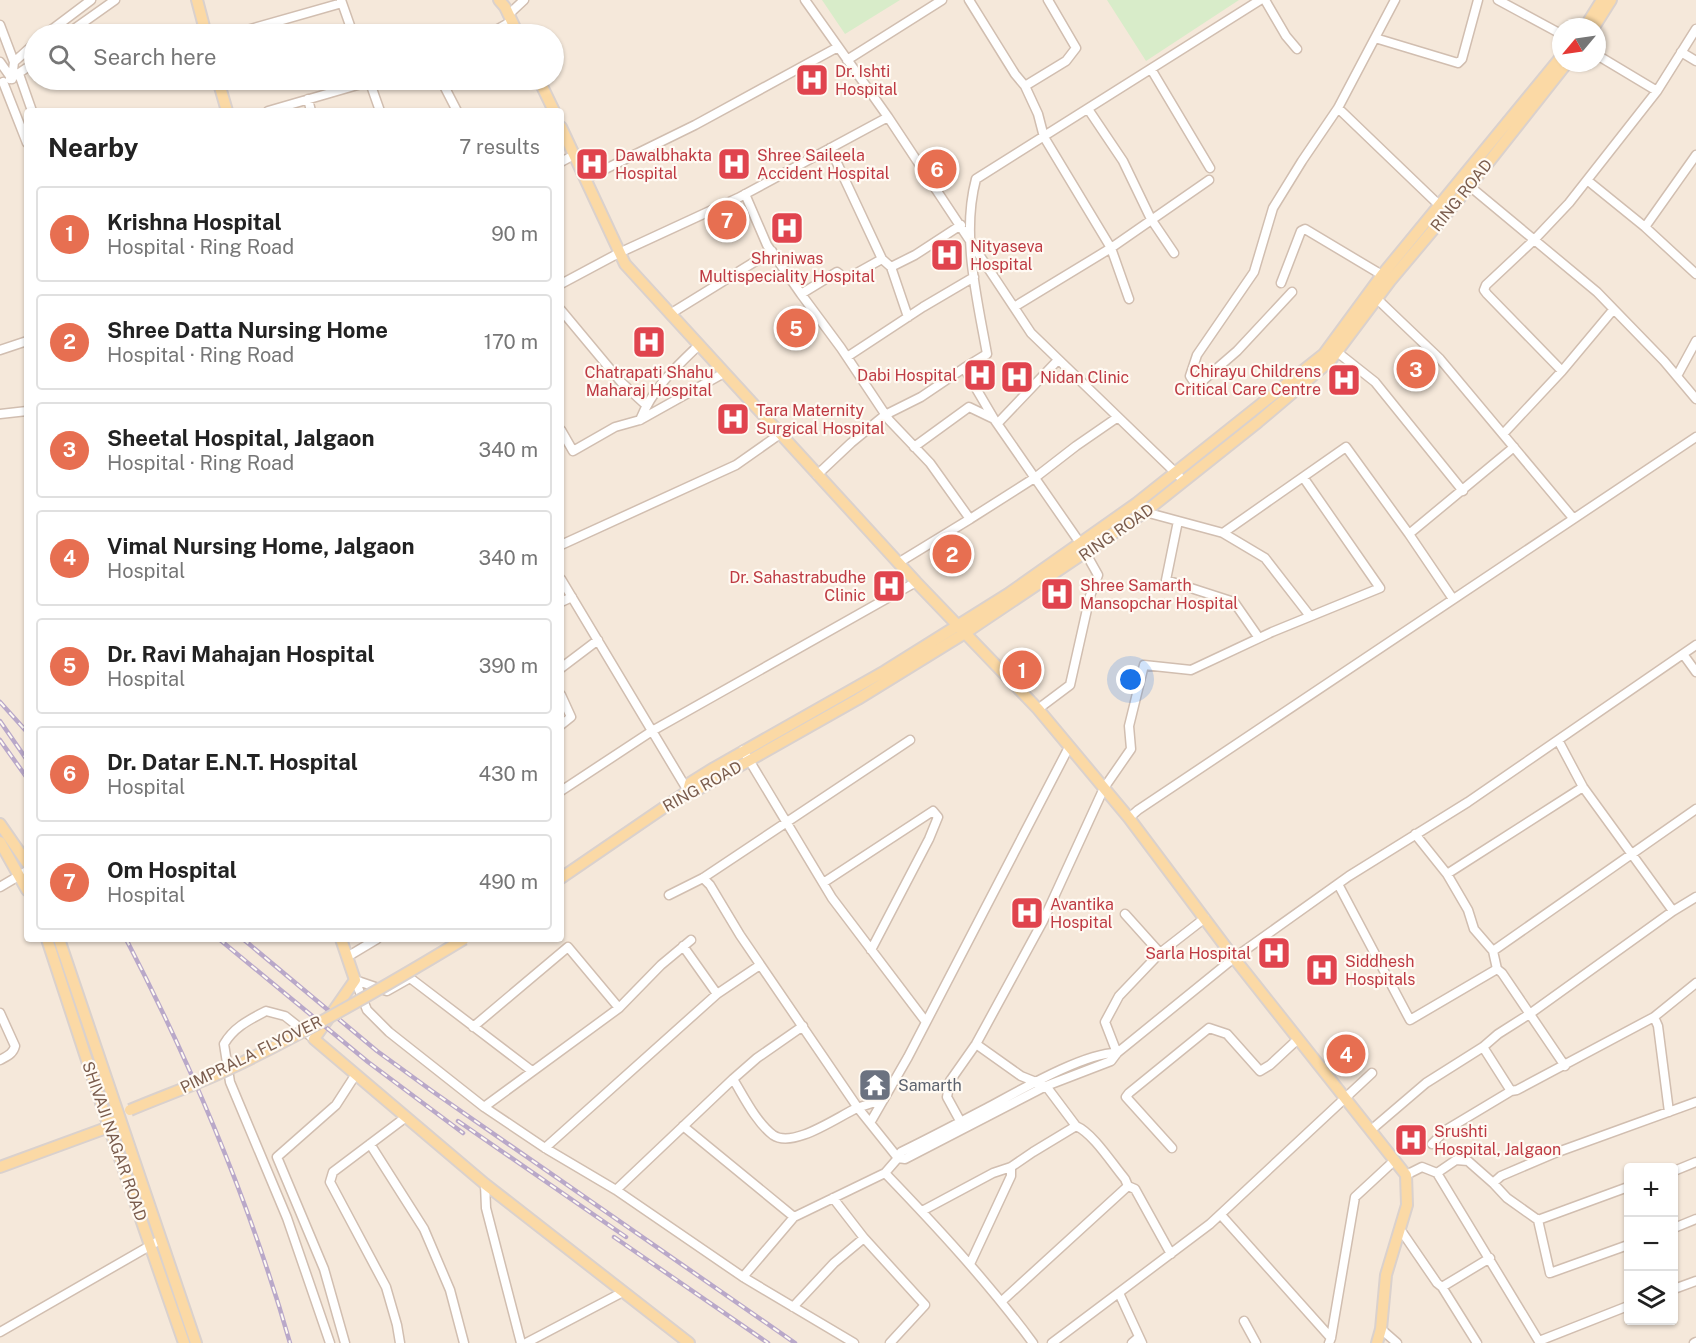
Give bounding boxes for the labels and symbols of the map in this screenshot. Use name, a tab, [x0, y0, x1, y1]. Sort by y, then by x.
north arrow	[1552, 18, 1606, 72]
hospital icon: Dr. Ishti Hospital	[794, 62, 830, 98]
place label: Dr. Ishti Hospital	[835, 62, 898, 99]
hospital icon: Dawalbhakta Hospital	[574, 146, 610, 182]
place label: Dawalbhakta Hospital	[615, 146, 712, 183]
hospital icon: Shree Saileela Accident Hospital	[716, 146, 752, 182]
place label: Shree Saileela Accident Hospital	[757, 146, 890, 183]
pin: 6	[918, 146, 956, 192]
street label: RING ROAD	[1427, 155, 1496, 235]
pin: 7	[708, 198, 746, 242]
hospital icon: Shriniwas Multispeciality Hospital	[769, 210, 805, 246]
hospital icon: Nityaseva Hospital	[929, 237, 965, 273]
place label: Nityaseva Hospital	[970, 237, 1043, 274]
place label: Shriniwas Multispeciality Hospital	[699, 249, 875, 286]
pin: 5	[776, 306, 816, 350]
hospital icon: Chatrapati Shahu Maharaj Hospital	[631, 324, 667, 360]
pin: 3	[1396, 346, 1436, 392]
hospital icon: Dabi Hospital	[962, 357, 998, 393]
hospital icon: Nidan Clinic	[999, 359, 1035, 395]
place label: Chirayu Childrens Critical Care Centre	[1174, 362, 1321, 399]
hospital icon: Chirayu Childrens Critical Care Centre	[1326, 362, 1362, 398]
place label: Chatrapati Shahu Maharaj Hospital	[584, 363, 714, 400]
place label: Dabi Hospital	[857, 366, 957, 385]
place label: Nidan Clinic	[1040, 368, 1129, 387]
hospital icon: Tara Maternity Surgical Hospital	[715, 401, 751, 437]
place label: Tara Maternity Surgical Hospital	[756, 401, 885, 438]
street label: RING ROAD	[1075, 500, 1158, 565]
pin: 2	[932, 532, 972, 576]
place label: Dr. Sahastrabudhe Clinic	[729, 568, 866, 605]
hospital icon: Dr. Sahastrabudhe Clinic	[871, 568, 907, 604]
hospital icon: Shree Samarth Mansopchar Hospital	[1039, 576, 1075, 612]
place label: Shree Samarth Mansopchar Hospital	[1080, 576, 1238, 613]
pin: 1	[1002, 648, 1042, 692]
your location	[1116, 665, 1145, 694]
street label: RING ROAD	[659, 757, 745, 816]
hospital icon: Avantika Hospital	[1009, 895, 1045, 931]
place label: Avantika Hospital	[1050, 895, 1114, 932]
hospital icon: Sarla Hospital	[1256, 935, 1292, 971]
place label: Sarla Hospital	[1145, 944, 1251, 963]
hospital icon: Siddhesh Hospitals	[1304, 952, 1340, 988]
place label: Siddhesh Hospitals	[1345, 952, 1415, 989]
street label: PIMPRALA FLYOVER	[177, 1012, 325, 1097]
pin: 4	[1326, 1032, 1366, 1076]
street label: SHIVAJI NAGAR ROAD	[78, 1059, 151, 1223]
temple icon: Samarth	[857, 1067, 893, 1103]
place label: Samarth	[898, 1076, 962, 1095]
hospital icon: Srushti Hospital, Jalgaon	[1393, 1122, 1429, 1158]
place label: Srushti Hospital, Jalgaon	[1434, 1122, 1561, 1159]

